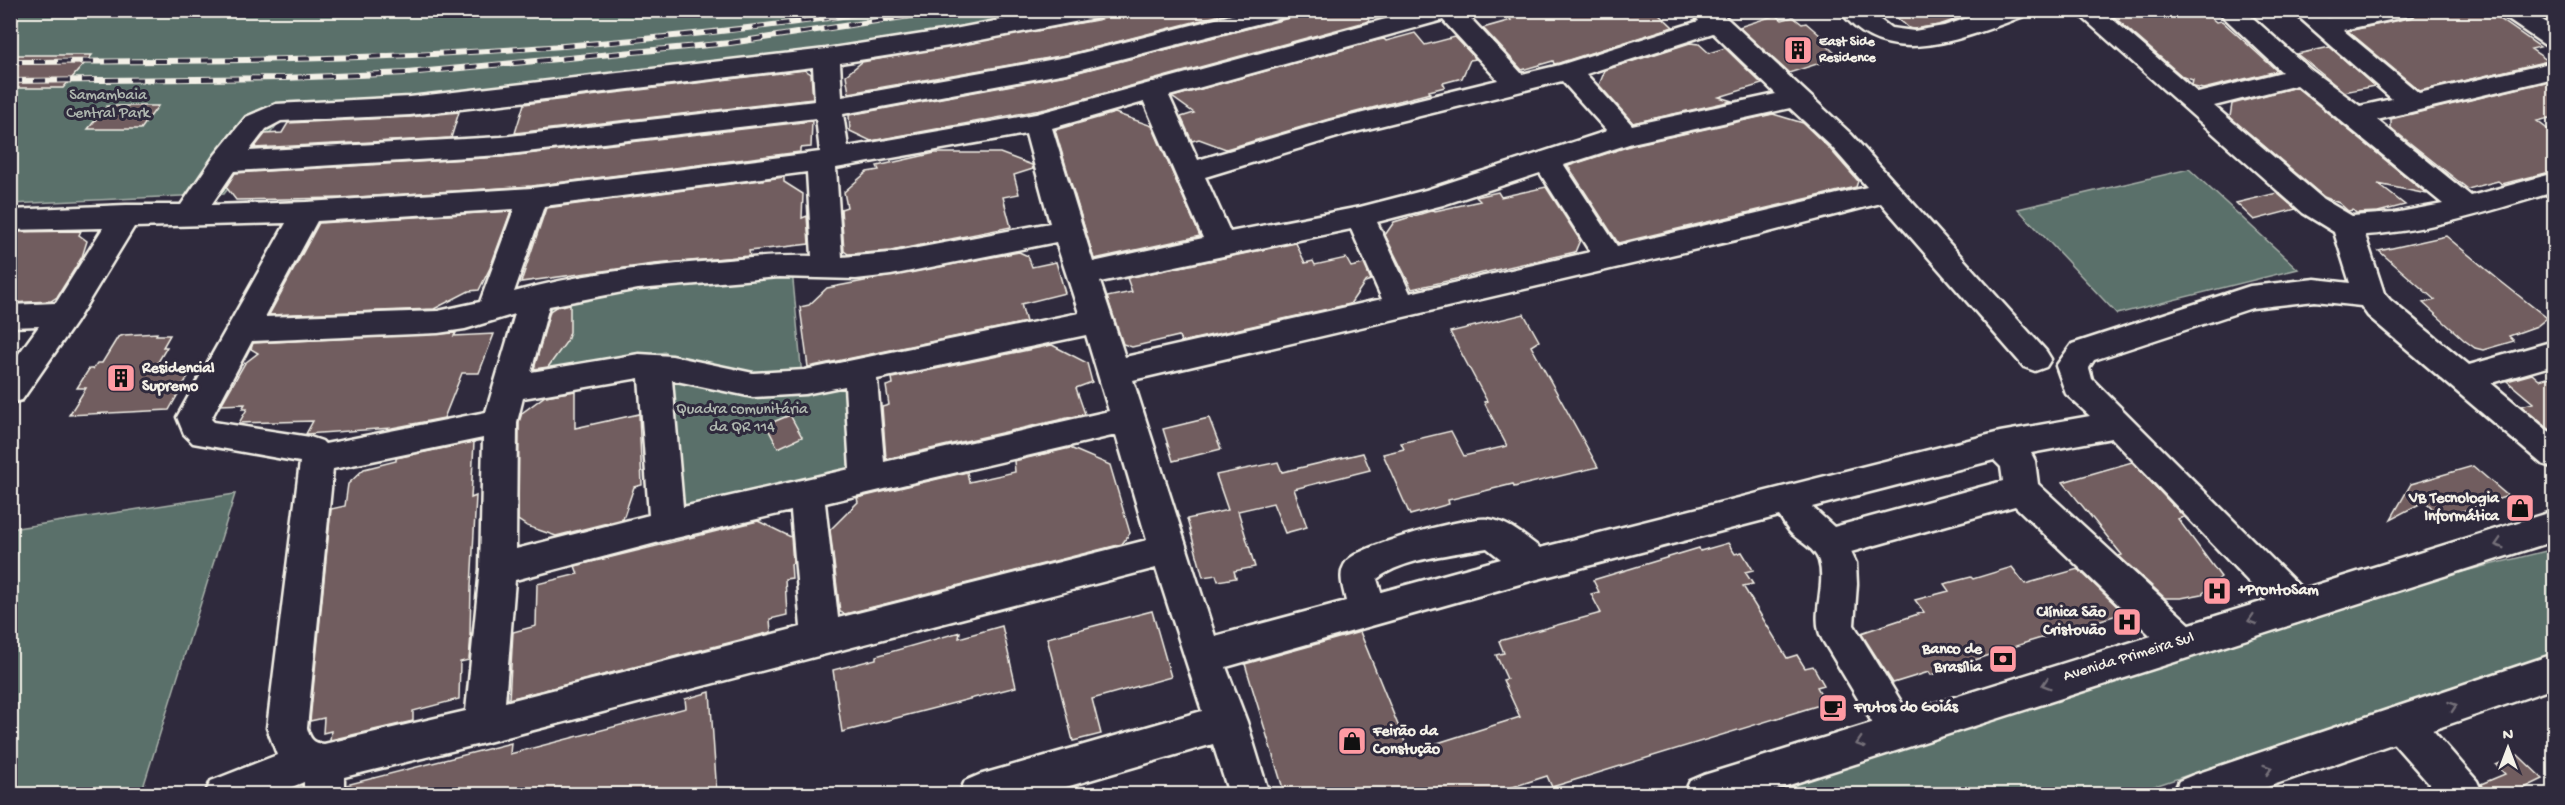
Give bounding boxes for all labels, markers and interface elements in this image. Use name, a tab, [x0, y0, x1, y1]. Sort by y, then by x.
building icon: East Side Residence	[1782, 34, 1814, 66]
place label: East Side Residence	[1818, 34, 1877, 67]
park label: Samambaia Central Park	[66, 87, 152, 124]
place label: Residencial Supremo	[141, 360, 215, 397]
building icon: Residencial Supremo	[105, 362, 137, 394]
park label: Quadra comunitária da QR 114	[676, 401, 809, 438]
place label: VB Tecnologia Informática	[2408, 490, 2500, 527]
shop icon: VB Tecnologia Informática	[2504, 492, 2536, 524]
one-way arrow	[2494, 537, 2505, 549]
hospital icon: +ProntoSam	[2201, 575, 2233, 607]
place label: +ProntoSam	[2237, 582, 2319, 601]
place label: Clínica São Cristovão	[2036, 604, 2107, 641]
hospital icon: Clínica São Cristovão	[2111, 606, 2143, 638]
one-way arrow	[2247, 613, 2258, 625]
street label: Avenida Primeira Sul	[2061, 629, 2197, 687]
place label: Banco de Brasília	[1921, 641, 1983, 678]
bank icon: Banco de Brasília	[1987, 643, 2019, 675]
one-way arrow	[2041, 677, 2052, 689]
cafe icon: Frutos do Goiás	[1817, 692, 1849, 724]
place label: Frutos do Goiás	[1853, 699, 1959, 718]
one-way arrow	[2447, 701, 2458, 714]
north arrow	[2478, 718, 2538, 778]
place label: Feirão da Constução	[1372, 723, 1441, 760]
shop icon: Feirão da Constução	[1336, 725, 1368, 757]
text: N	[2503, 727, 2514, 746]
one-way arrow	[1855, 736, 1866, 749]
one-way arrow	[2262, 764, 2273, 777]

